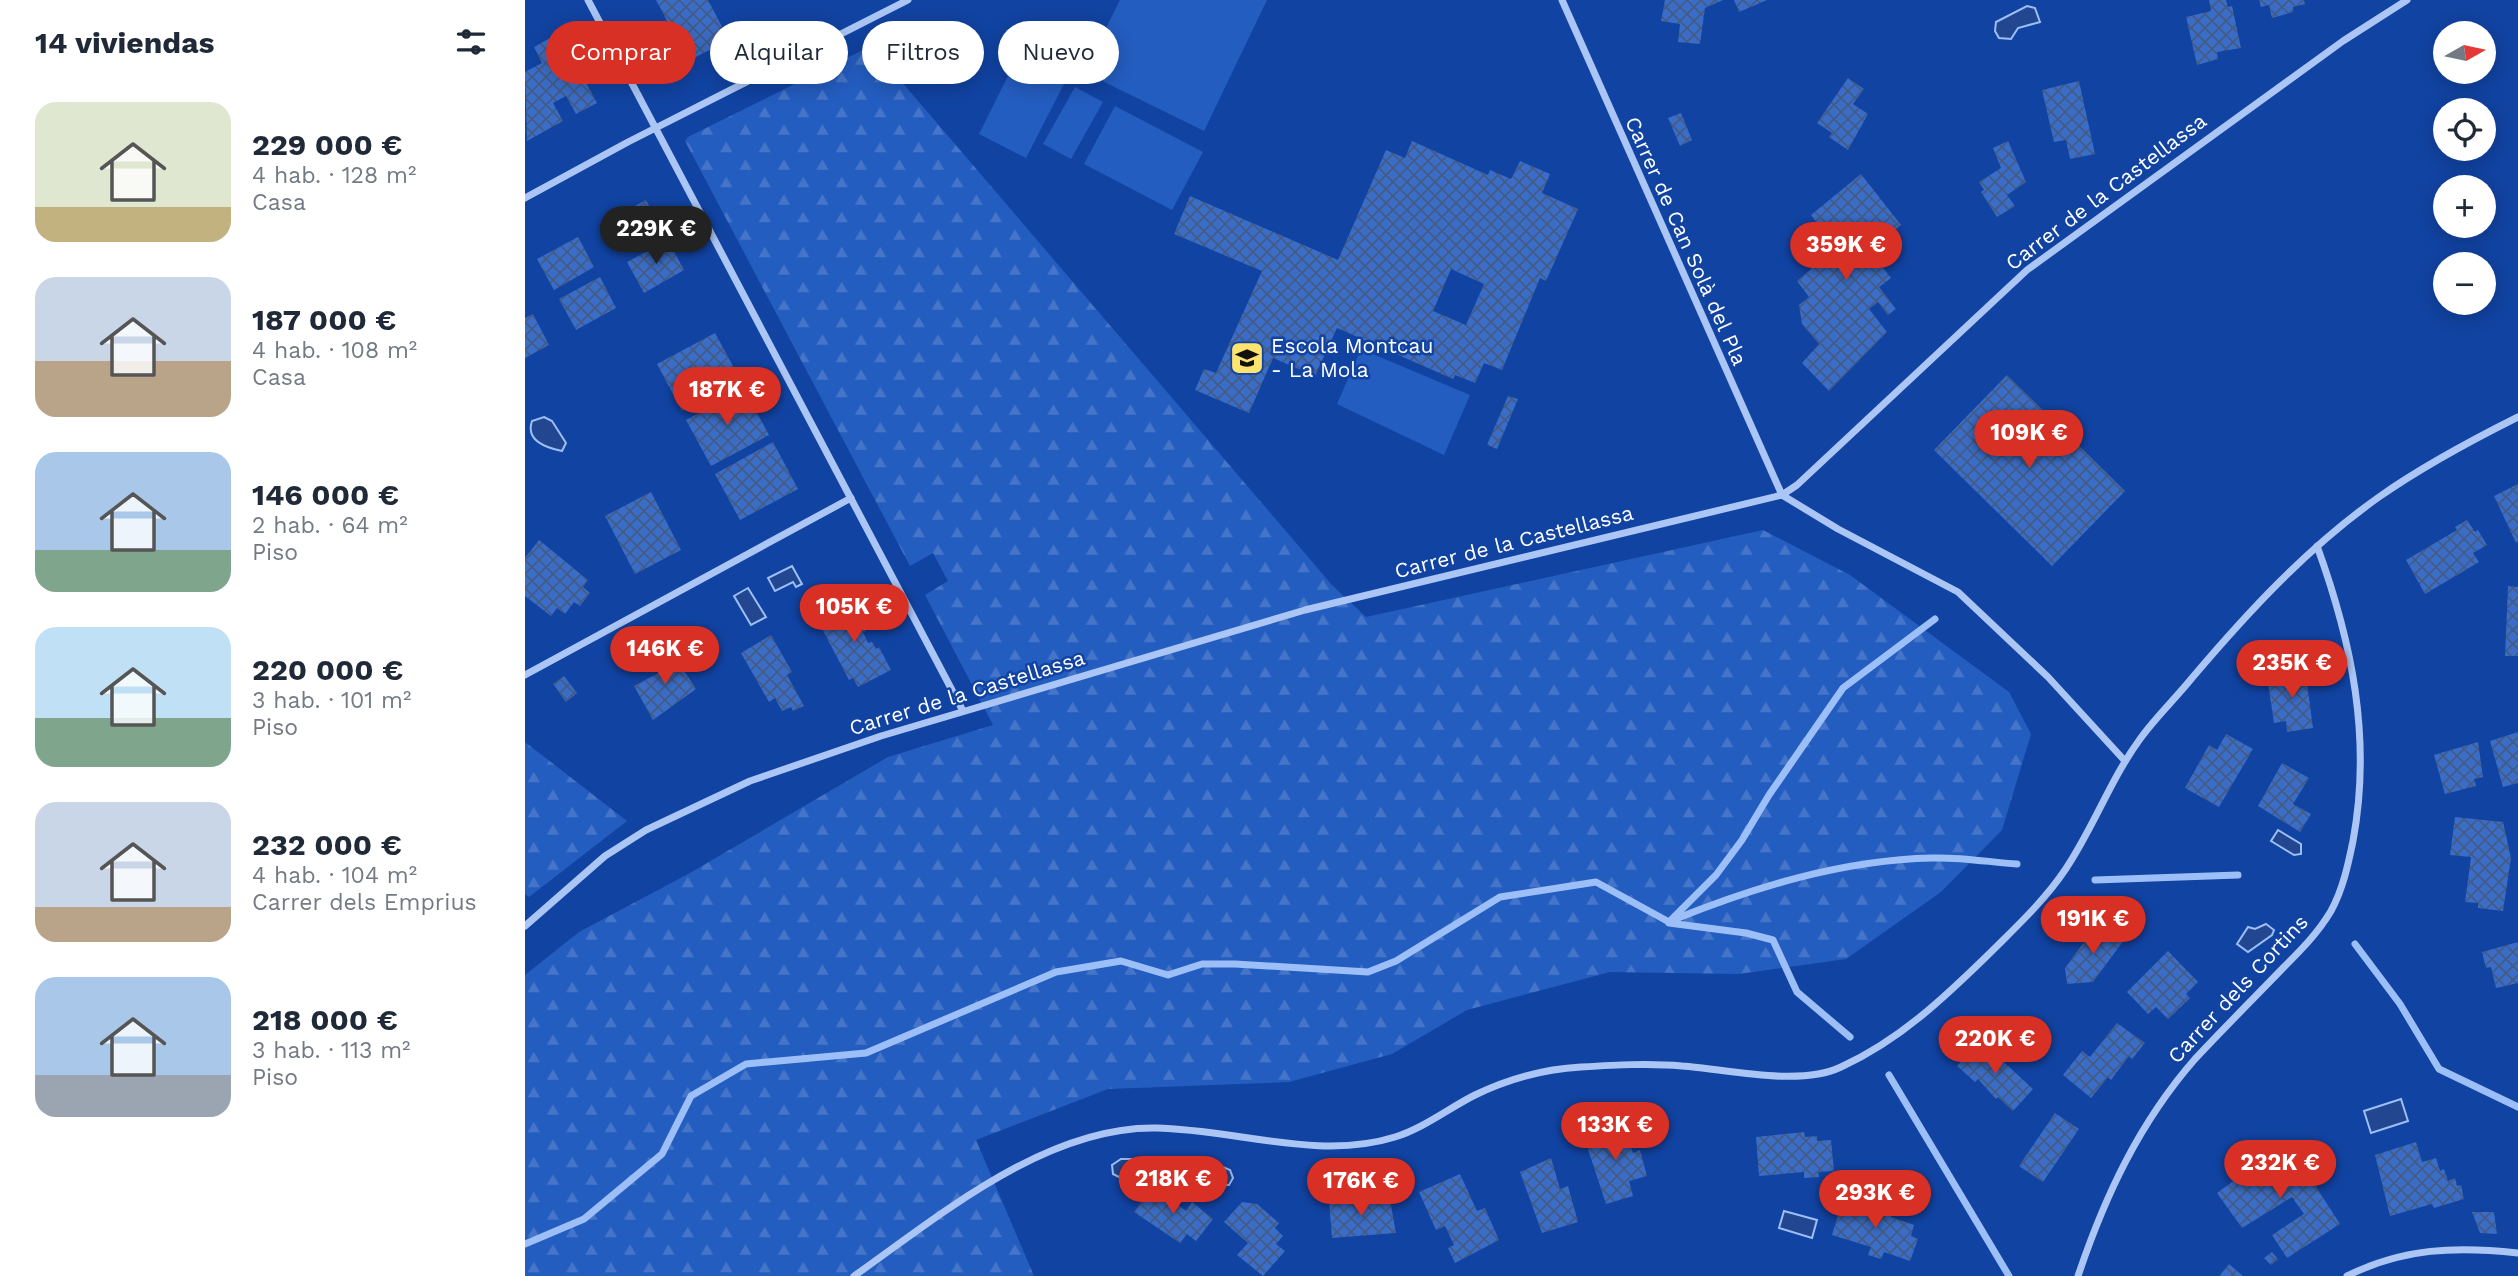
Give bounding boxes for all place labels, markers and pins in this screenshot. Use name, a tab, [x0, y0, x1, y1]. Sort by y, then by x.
pin: 229K €	[599, 206, 713, 266]
pin: 359K €	[1789, 222, 1903, 282]
place label: Escola Montcau - La Mola	[1271, 333, 1433, 382]
school or university icon: Escola Montcau - La Mola	[1228, 339, 1266, 377]
pin: 187K €	[670, 368, 784, 427]
pin: 109K €	[1972, 410, 2086, 470]
pin: 105K €	[797, 584, 911, 644]
pin: 146K €	[608, 626, 722, 686]
pin: 235K €	[2235, 640, 2349, 700]
pin: 191K €	[2036, 897, 2150, 956]
pin: 220K €	[1938, 1016, 2052, 1076]
pin: 133K €	[1558, 1102, 1672, 1162]
pin: 232K €	[2223, 1140, 2337, 1200]
pin: 218K €	[1116, 1156, 1230, 1216]
pin: 176K €	[1304, 1158, 1418, 1218]
pin: 293K €	[1818, 1170, 1932, 1230]

